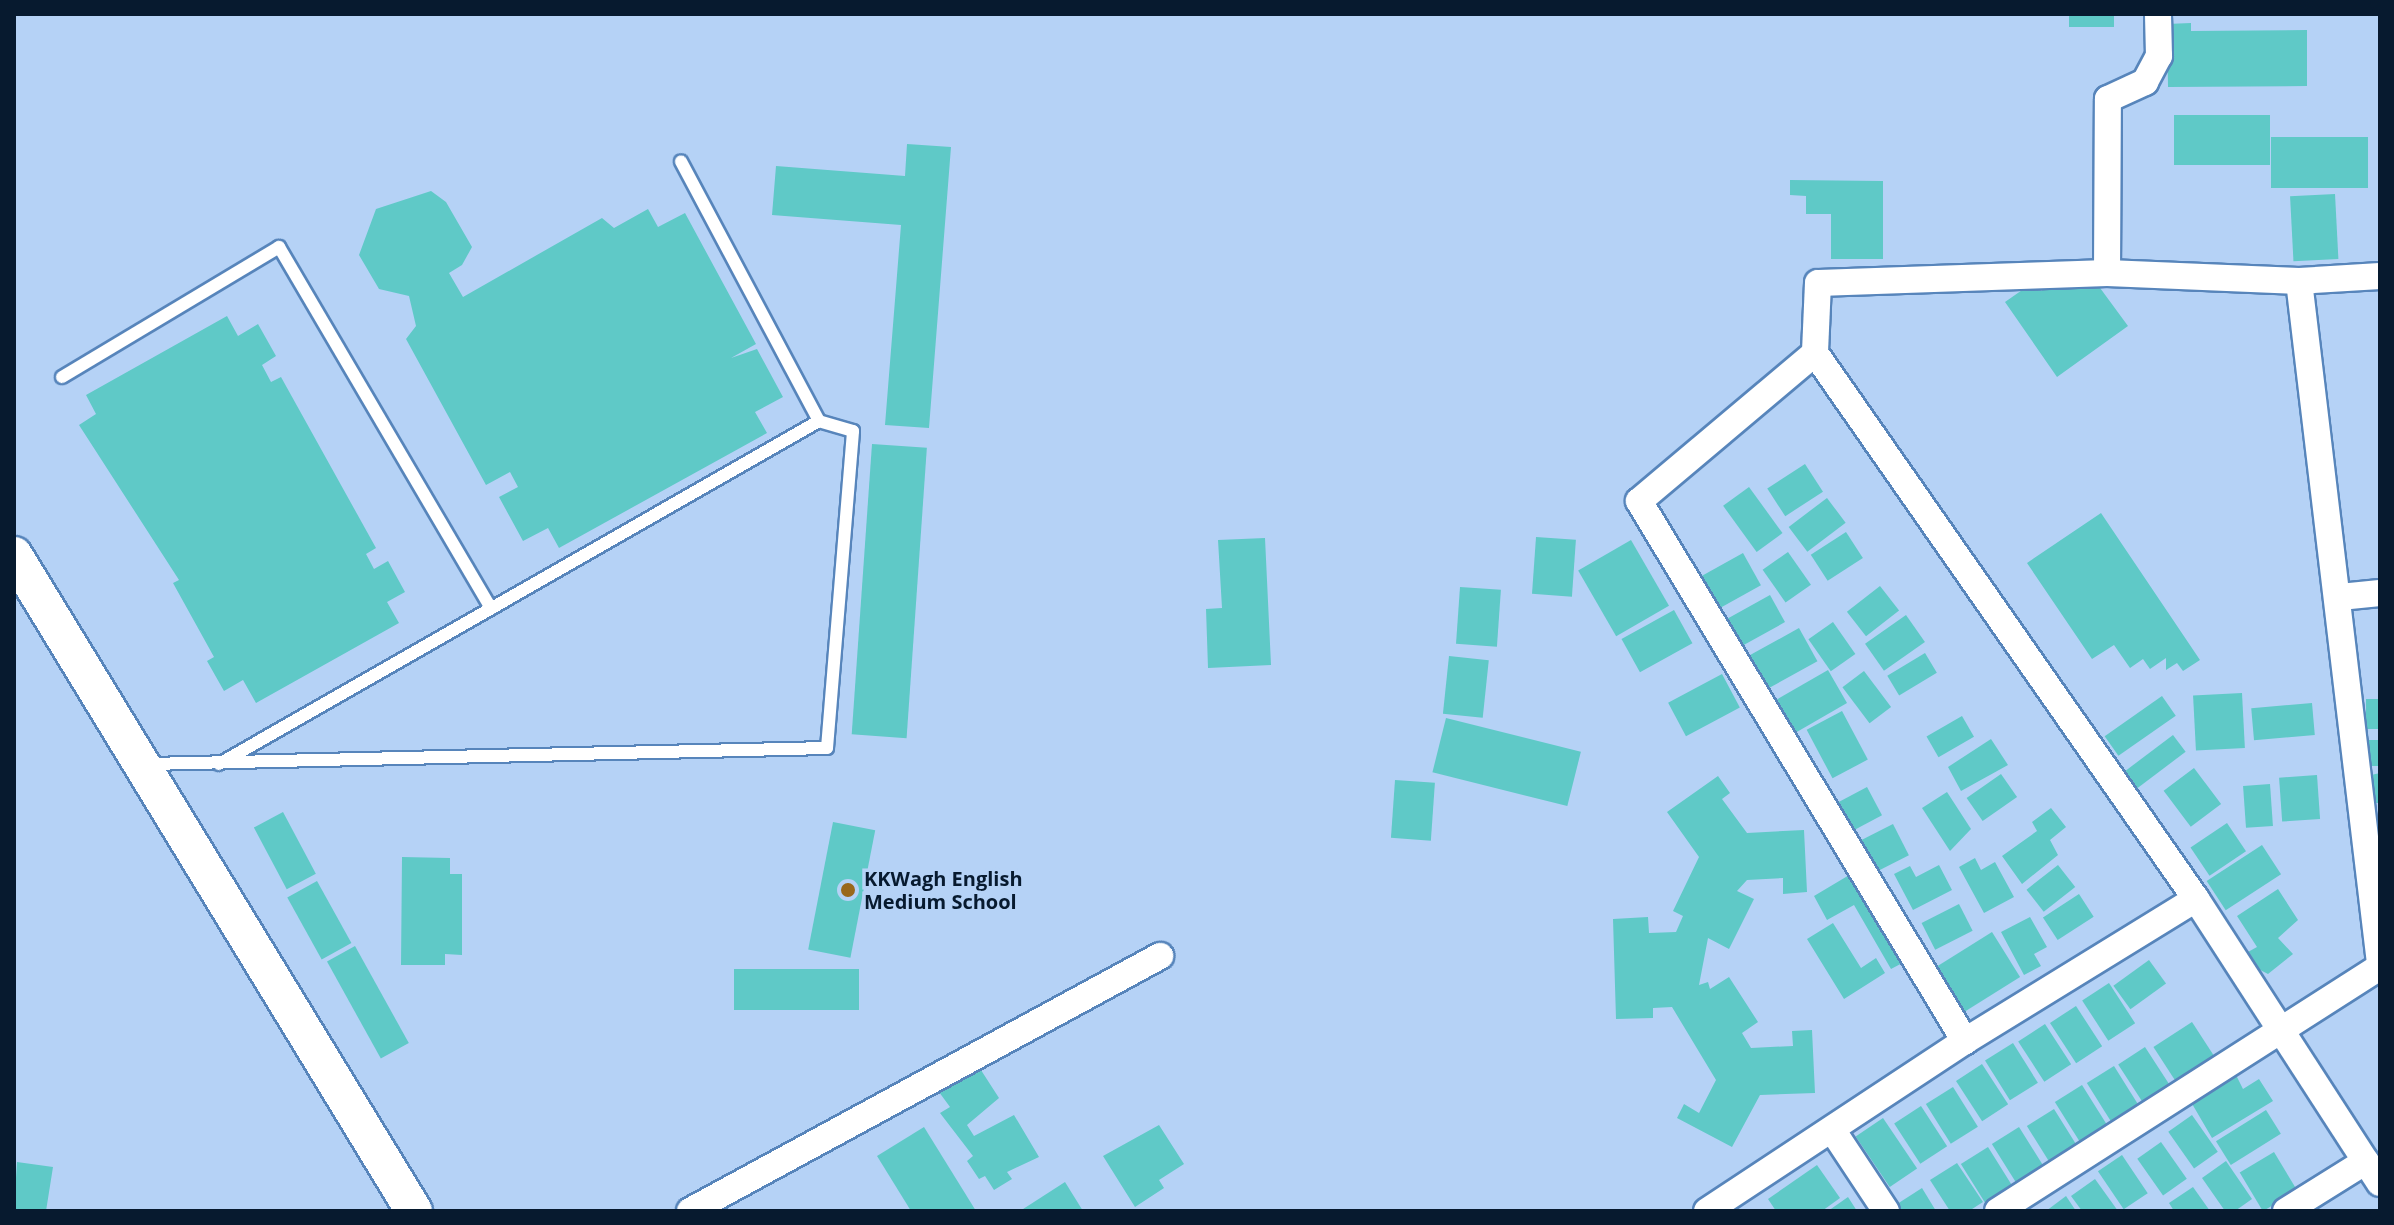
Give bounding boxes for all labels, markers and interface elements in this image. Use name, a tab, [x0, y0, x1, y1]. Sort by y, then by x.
place label: KKWagh English Medium School	[864, 866, 1023, 913]
marker: KKWagh English Medium School	[839, 881, 857, 899]

